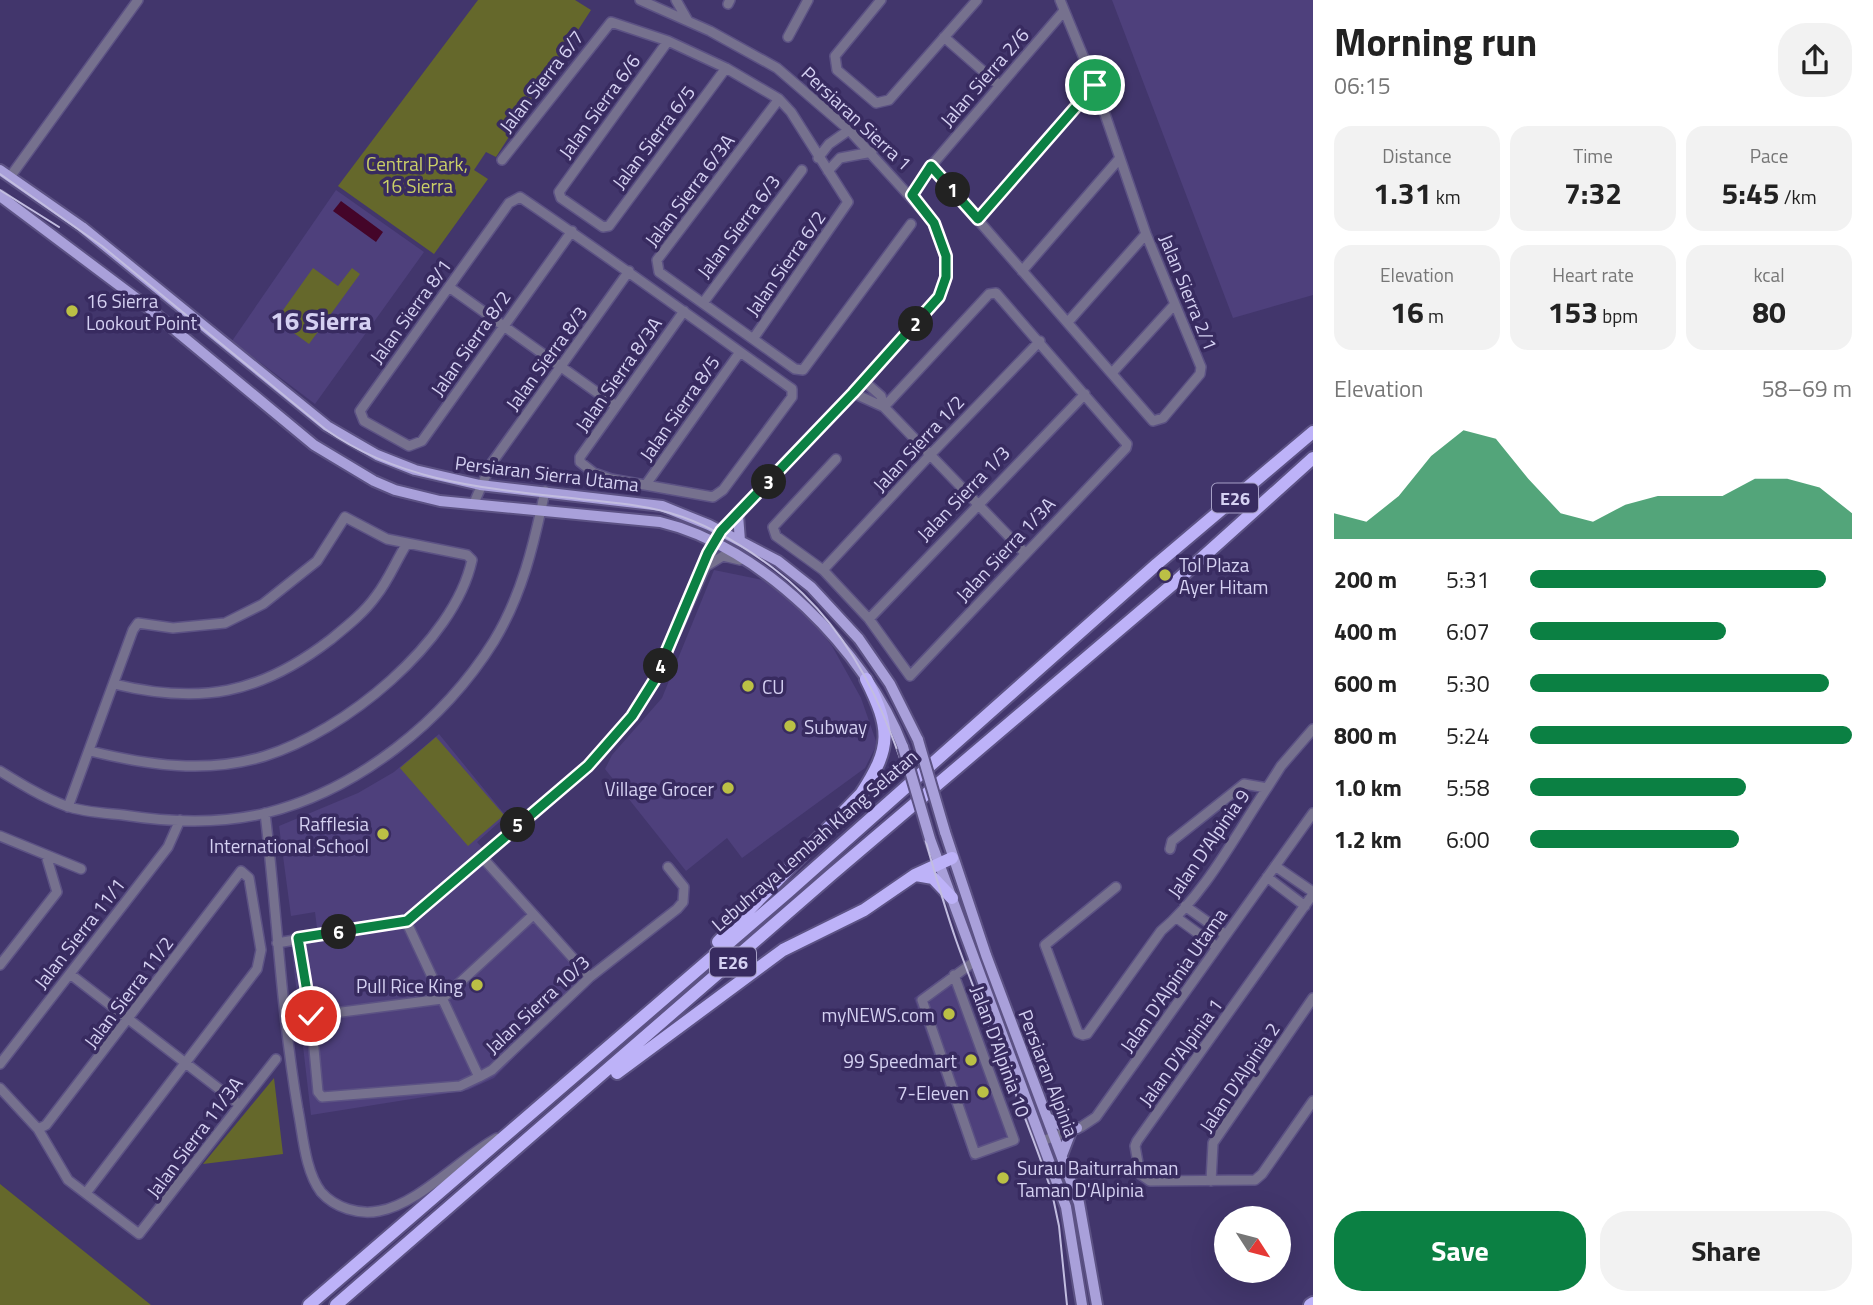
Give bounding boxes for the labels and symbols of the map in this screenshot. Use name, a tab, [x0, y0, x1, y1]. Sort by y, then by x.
street label: Jalan Sierra 2/6	[933, 21, 1035, 133]
street label: Jalan Sierra 6/7	[492, 23, 590, 139]
street label: Jalan Sierra 6/6	[551, 48, 647, 164]
pin	[1065, 55, 1125, 115]
street label: Persiaran Sierra 1	[795, 59, 919, 177]
street label: Jalan Sierra 6/5	[604, 79, 702, 195]
street label: Jalan Sierra 6/3A	[639, 129, 739, 251]
park label: Central Park, 16 Sierra	[366, 149, 468, 200]
street label: Jalan Sierra 6/3	[692, 170, 784, 282]
pin: 1	[936, 172, 970, 208]
street label: Jalan Sierra 6/2	[738, 204, 832, 322]
street label: Jalan Sierra 2/1	[1152, 229, 1226, 355]
street label: Jalan Sierra 8/1	[362, 253, 458, 369]
street label: Jalan Sierra 8/2	[423, 284, 517, 402]
place label: 16 Sierra Lookout Point	[86, 286, 197, 337]
street label: Jalan Sierra 8/3	[498, 300, 594, 416]
district label: 16 Sierra	[270, 301, 372, 340]
marker: 16 Sierra Lookout Point	[64, 303, 80, 319]
pin: 2	[898, 306, 934, 342]
street label: Jalan Sierra 8/3A	[568, 311, 668, 437]
street label: Jalan Sierra 8/5	[632, 349, 726, 467]
street label: Jalan Sierra 1/2	[865, 388, 971, 498]
street label: Jalan Sierra 1/3	[910, 439, 1016, 547]
street label: Persiaran Sierra Utama	[453, 447, 641, 499]
pin: 3	[752, 464, 786, 500]
road number: E26	[1212, 484, 1258, 512]
street label: Jalan Sierra 1/3A	[948, 490, 1062, 608]
place label: Tol Plaza Ayer Hitam	[1179, 550, 1268, 601]
marker: Tol Plaza Ayer Hitam	[1157, 567, 1173, 583]
pin: 4	[644, 648, 678, 684]
place label: CU	[762, 672, 785, 701]
marker: CU	[740, 678, 756, 694]
place label: Subway	[804, 712, 867, 741]
marker: Subway	[782, 718, 798, 734]
street label: Lebuhraya Lembah Klang Selatan	[704, 742, 924, 938]
place label: Village Grocer	[604, 774, 714, 803]
marker: Village Grocer	[720, 780, 736, 796]
street label: Jalan D'Alpinia 9	[1160, 783, 1256, 903]
pin: 5	[500, 808, 536, 842]
place label: Rafflesia International School	[209, 809, 369, 860]
marker: Rafflesia International School	[375, 826, 391, 842]
street label: Jalan Sierra 11/1	[26, 871, 132, 995]
street label: Jalan D'Alpinia Utama	[1112, 901, 1234, 1058]
pin: 6	[322, 914, 356, 950]
street label: Jalan Sierra 11/2	[76, 930, 180, 1054]
road number: E26	[710, 947, 756, 976]
street label: Jalan Sierra 10/3	[478, 948, 596, 1060]
place label: Pull Rice King	[356, 971, 463, 1000]
marker: Pull Rice King	[469, 977, 485, 993]
street label: Jalan D'Alpinia 10	[964, 981, 1038, 1121]
pin	[281, 986, 341, 1046]
street label: Jalan D'Alpinia 1	[1131, 992, 1229, 1112]
place label: myNEWS.com	[821, 1000, 935, 1029]
street label: Persiaran Alpinia	[1011, 1005, 1087, 1141]
marker: myNEWS.com	[941, 1006, 957, 1022]
street label: Jalan D'Alpinia 2	[1191, 1016, 1287, 1138]
place label: 99 Speedmart	[843, 1046, 957, 1075]
marker: 99 Speedmart	[963, 1052, 979, 1068]
street label: Jalan Sierra 11/3A	[139, 1070, 249, 1204]
place label: 7-Eleven	[897, 1078, 969, 1107]
marker: 7-Eleven	[975, 1084, 991, 1100]
place label: Surau Baiturrahman Taman D'Alpinia	[1017, 1153, 1178, 1204]
marker: Surau Baiturrahman Taman D'Alpinia	[995, 1170, 1011, 1186]
north arrow	[1214, 1206, 1292, 1283]

